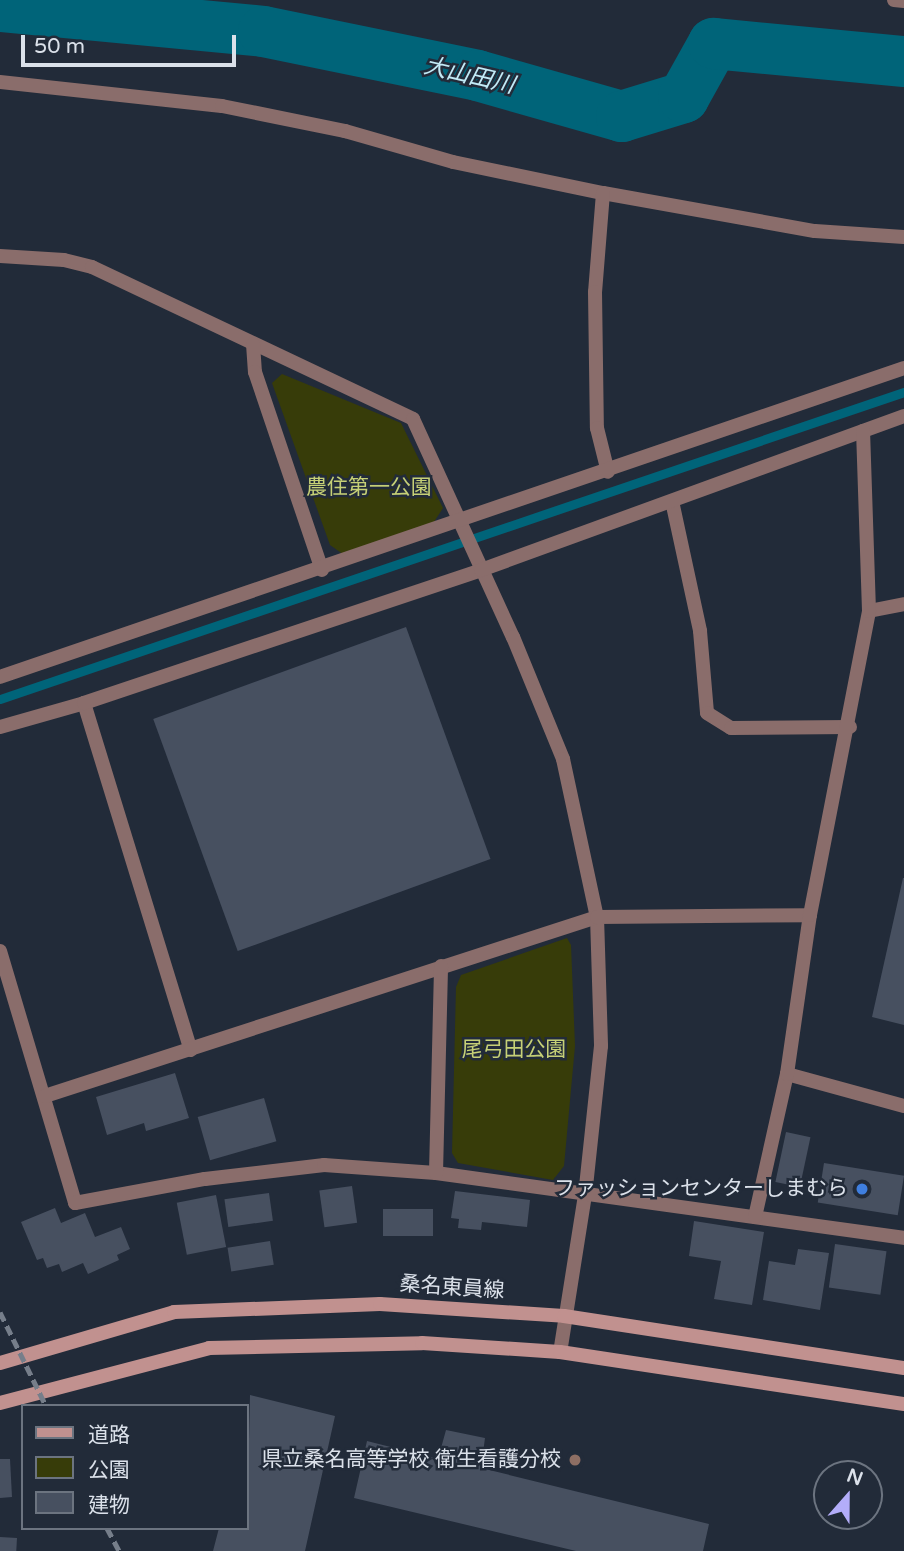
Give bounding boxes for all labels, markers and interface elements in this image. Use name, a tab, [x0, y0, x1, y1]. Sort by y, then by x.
scale bar	[24, 21, 240, 65]
text: 50 m	[34, 34, 85, 59]
water label: 大山田川	[421, 52, 517, 100]
park label: 農住第一公園	[306, 475, 432, 501]
park label: 尾弓田公園	[462, 1037, 566, 1063]
place label: ファッションセンターしまむら	[554, 1176, 848, 1202]
marker: ファッションセンターしまむら	[854, 1181, 870, 1197]
street label: 桑名東員線	[399, 1272, 505, 1304]
legend	[21, 1404, 248, 1530]
text: 道路	[88, 1423, 130, 1448]
place label: 県立桑名高等学校 衛生看護分校	[262, 1447, 561, 1473]
marker: 県立桑名高等学校 衛生看護分校	[567, 1452, 583, 1468]
text: 公園	[88, 1458, 130, 1483]
north arrow	[813, 1460, 883, 1530]
text: N	[844, 1464, 866, 1490]
text: 建物	[88, 1493, 130, 1518]

